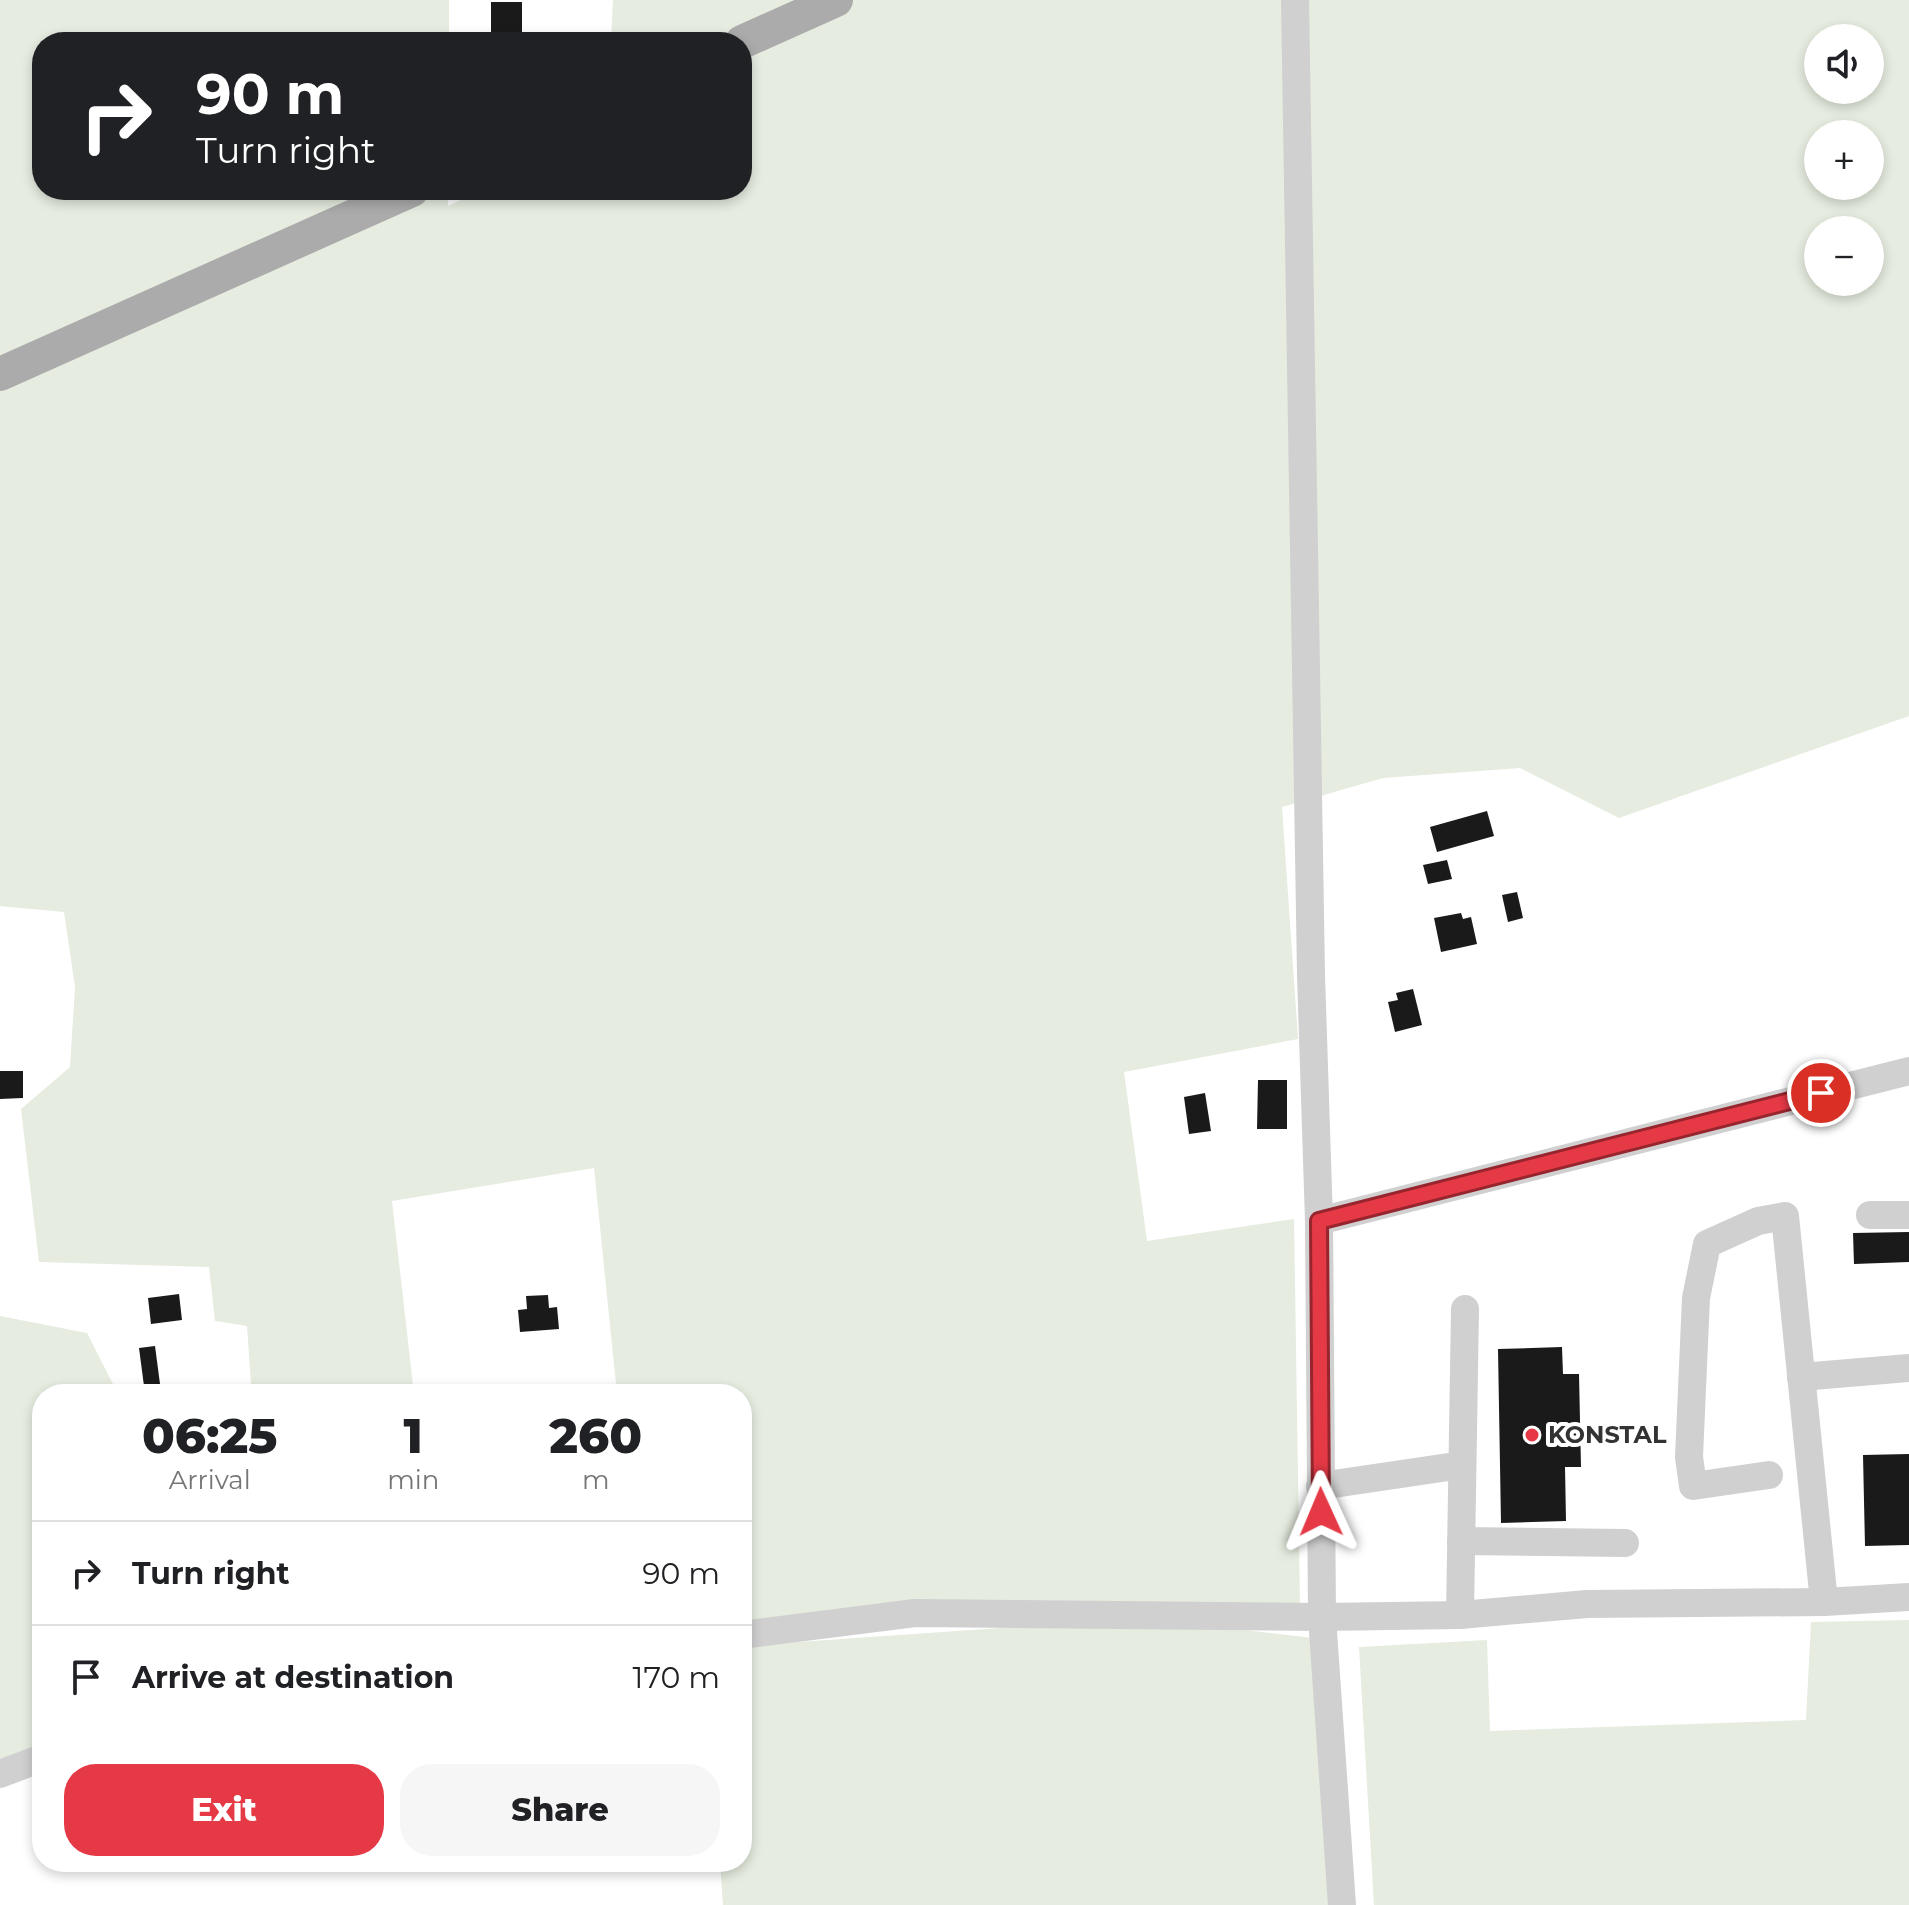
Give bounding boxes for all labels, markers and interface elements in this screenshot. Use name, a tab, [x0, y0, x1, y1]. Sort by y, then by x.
map controls	[1804, 24, 1884, 296]
button: sound	[1804, 24, 1884, 104]
text: 90 m	[196, 60, 344, 128]
icon: right	[64, 64, 168, 168]
button: +	[1804, 120, 1884, 200]
text: Turn right	[196, 128, 376, 172]
button: −	[1804, 216, 1884, 296]
pin	[1787, 1059, 1855, 1127]
icon: arrive	[1799, 1071, 1843, 1115]
text: 06:25	[142, 1407, 277, 1465]
text: 1	[404, 1407, 423, 1465]
text: 260	[549, 1407, 642, 1465]
place label: KONSTAL	[1548, 1420, 1667, 1449]
marker: KONSTAL	[1523, 1426, 1541, 1444]
text: Arrival	[169, 1464, 251, 1496]
text: min	[387, 1464, 439, 1496]
text: m	[582, 1464, 609, 1496]
position arrow	[1279, 1470, 1363, 1554]
icon: right	[64, 1551, 108, 1595]
text: Turn right	[132, 1555, 289, 1592]
text: 90 m	[642, 1555, 720, 1592]
icon: arrive	[64, 1655, 108, 1699]
text: Arrive at destination	[132, 1659, 454, 1696]
text: 170 m	[633, 1659, 720, 1696]
button: Exit	[64, 1764, 384, 1856]
button: Share	[400, 1764, 720, 1856]

